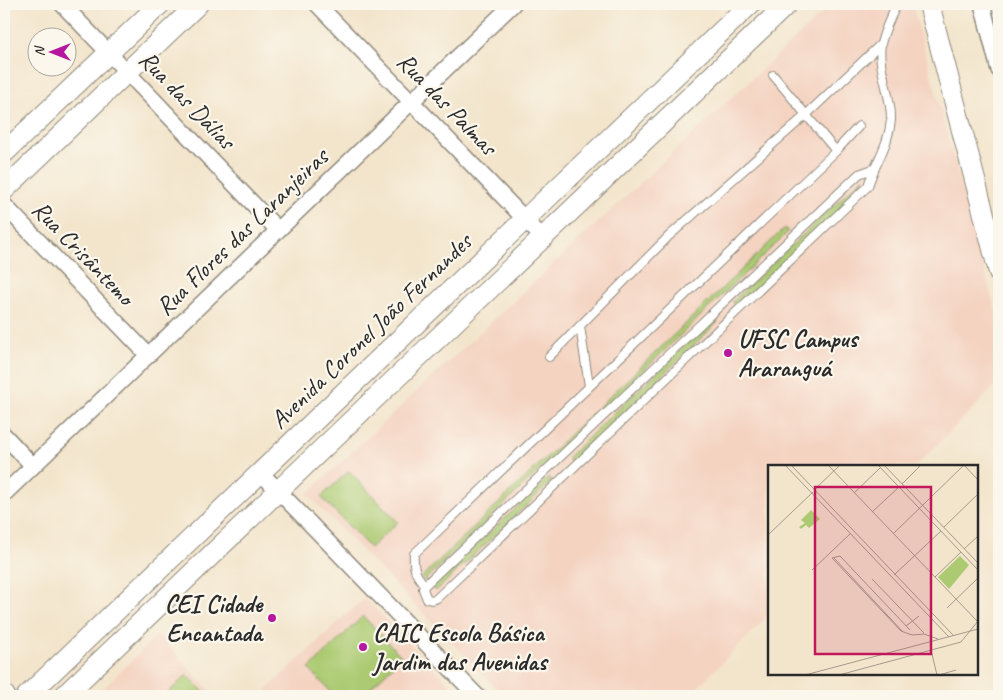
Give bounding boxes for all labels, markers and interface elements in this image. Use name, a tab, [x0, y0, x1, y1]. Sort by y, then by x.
north arrow	[28, 28, 78, 78]
street label: Rua das Dálias	[132, 44, 244, 158]
text: N	[31, 45, 48, 56]
street label: Rua das Palmas	[390, 46, 506, 164]
street label: Rua Flores das Laranjeiras	[149, 140, 337, 322]
street label: Rua Crisântemo	[25, 194, 143, 314]
street label: Avenida Coronel João Fernandes	[263, 225, 480, 436]
place label: UFSC Campus Araranguá	[738, 323, 859, 384]
marker: UFSC Campus Araranguá	[722, 347, 734, 359]
inset map	[768, 465, 978, 675]
place label: CEI Cidade Encantada	[165, 588, 265, 649]
marker: CEI Cidade Encantada	[266, 612, 278, 624]
place label: CAIC Escola Básica Jardim das Avenidas	[371, 617, 549, 678]
marker: CAIC Escola Básica Jardim das Avenidas	[357, 641, 369, 653]

